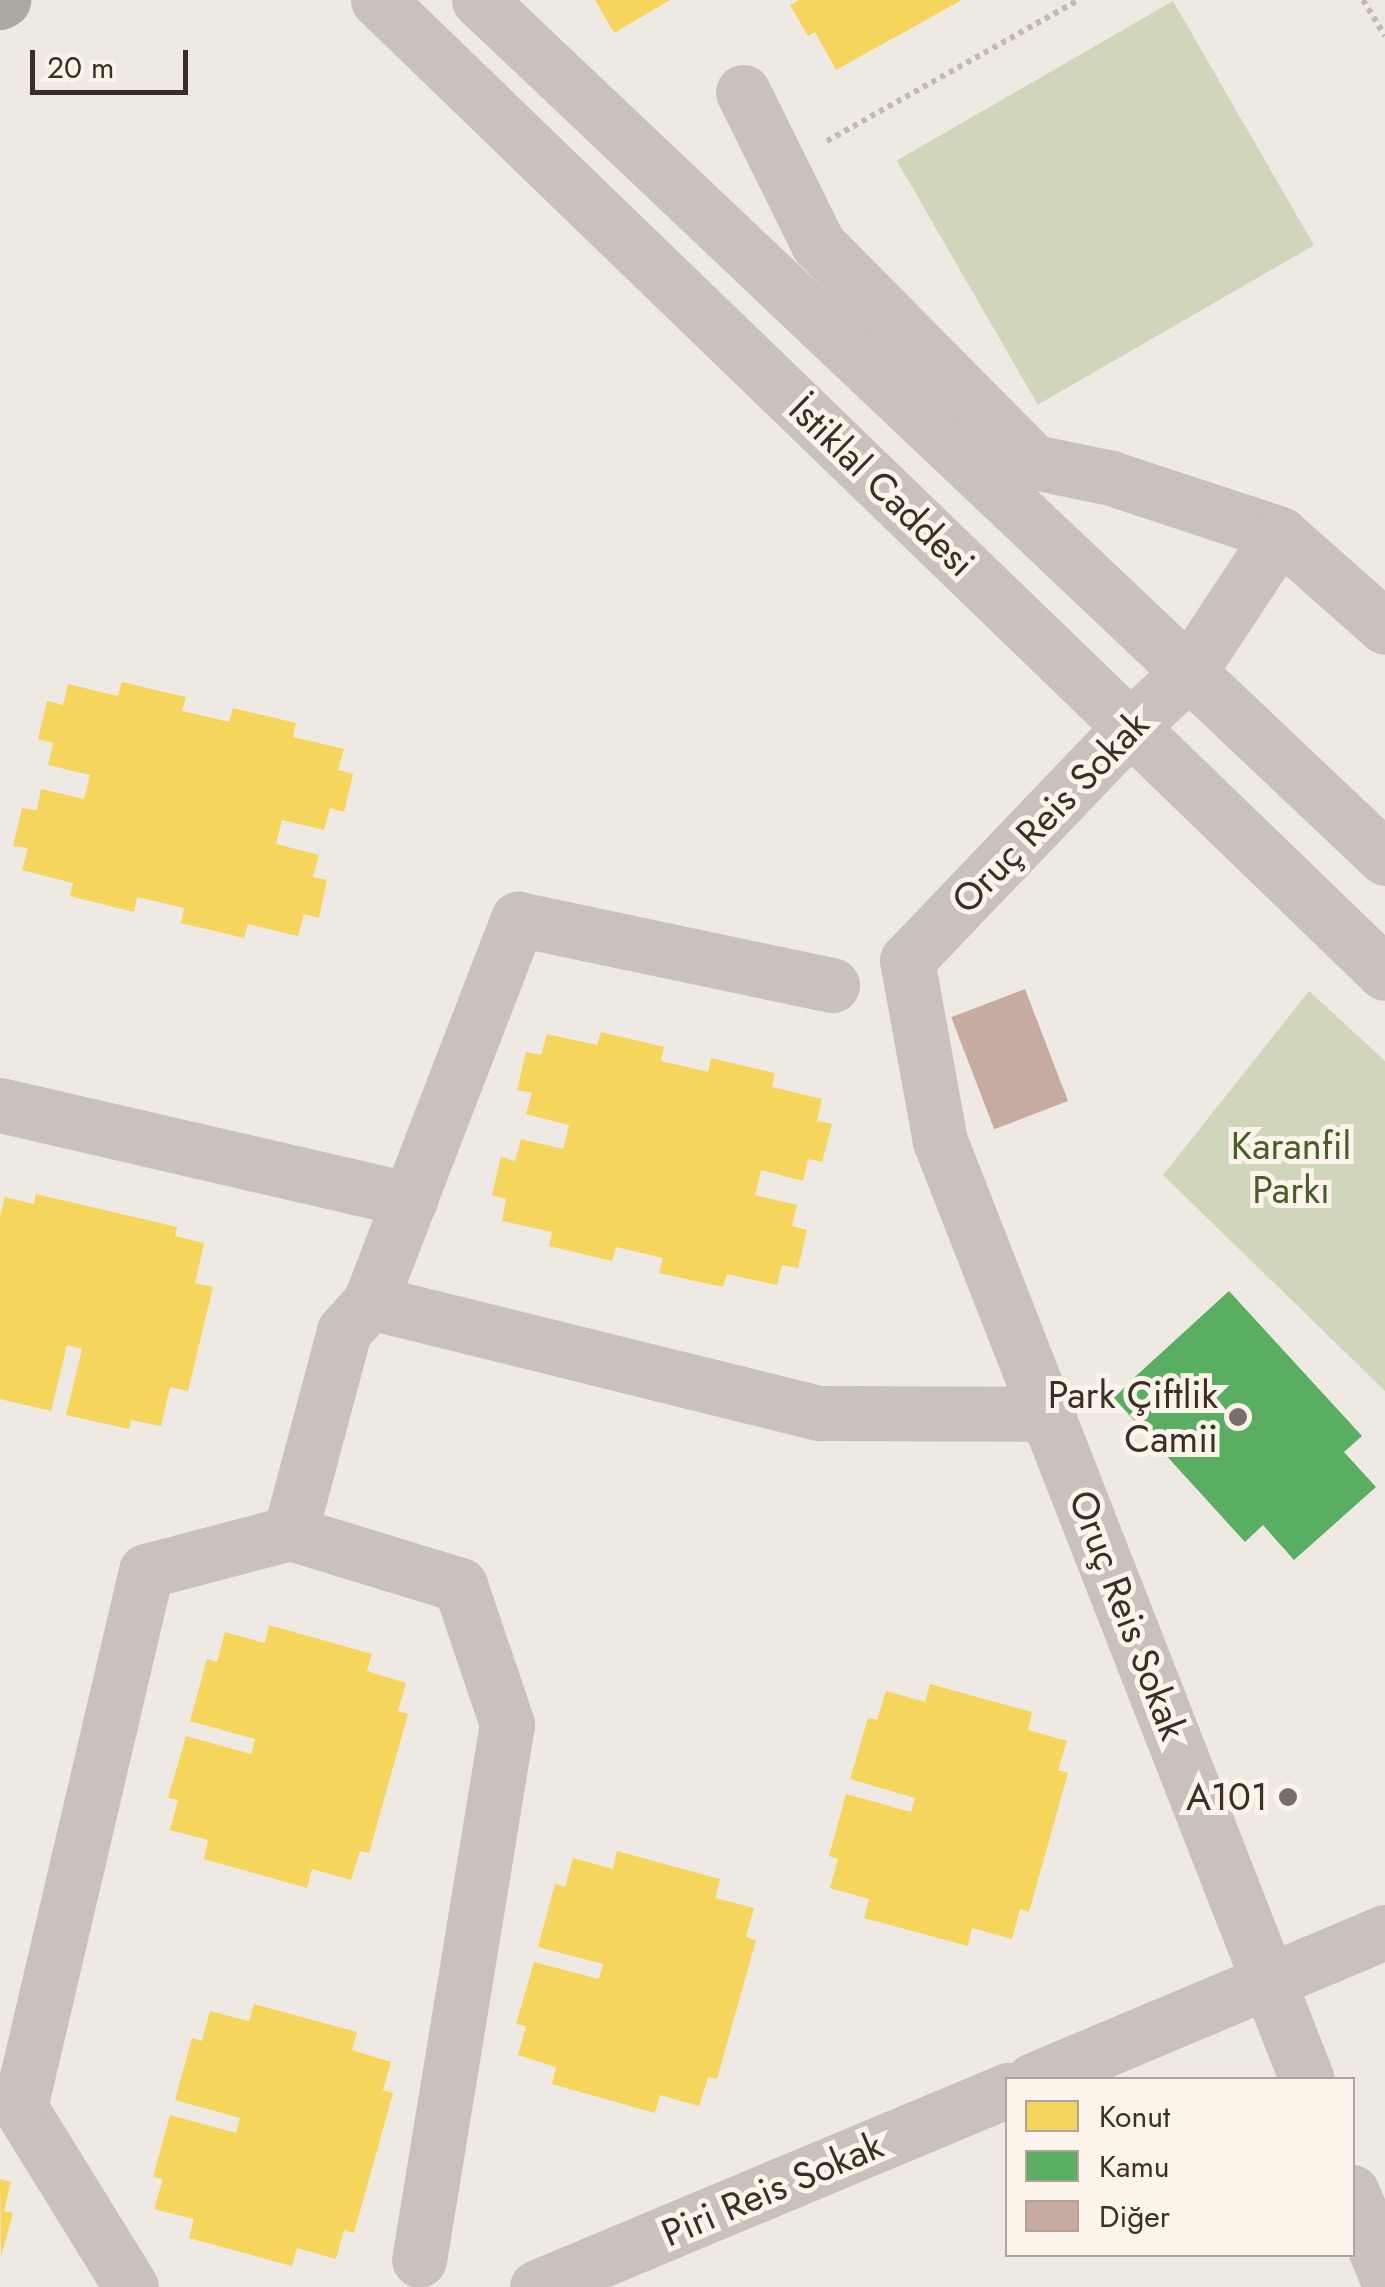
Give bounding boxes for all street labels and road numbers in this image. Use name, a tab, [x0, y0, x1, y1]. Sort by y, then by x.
street label: İstiklal Caddesi	[780, 386, 984, 586]
street label: Oruç Reis Sokak	[942, 701, 1158, 923]
street label: Oruç Reis Sokak	[1060, 1484, 1196, 1746]
street label: Piri Reis Sokak	[655, 2122, 889, 2256]

